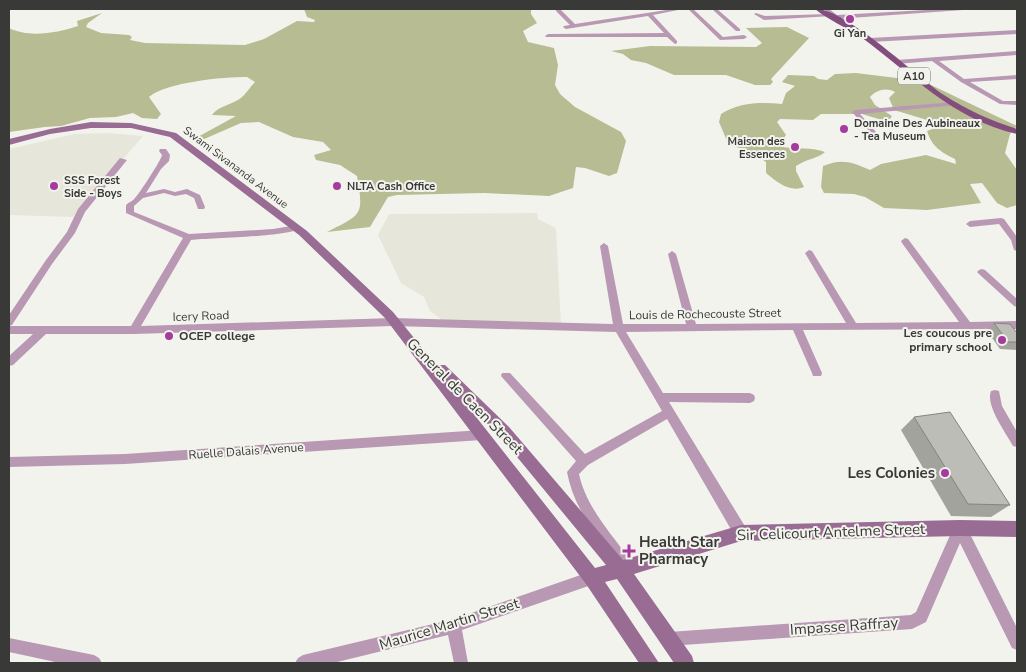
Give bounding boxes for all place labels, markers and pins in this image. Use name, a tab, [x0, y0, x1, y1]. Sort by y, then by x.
marker: Gi Yan	[844, 13, 856, 25]
place label: Gi Yan	[834, 26, 866, 41]
place label: Domaine Des Aubineaux - Tea Museum	[854, 116, 981, 144]
marker: Domaine Des Aubineaux - Tea Museum	[838, 123, 850, 135]
place label: Maison des Essences	[728, 134, 785, 162]
marker: Maison des Essences	[789, 141, 801, 153]
place label: SSS Forest Side - Boys	[64, 173, 122, 201]
place label: NLTA Cash Office	[347, 179, 435, 194]
marker: SSS Forest Side - Boys	[48, 180, 60, 192]
marker: NLTA Cash Office	[331, 180, 343, 192]
place label: Les coucous pre primary school	[903, 325, 992, 355]
place label: OCEP college	[179, 328, 256, 344]
marker: OCEP college	[163, 330, 175, 342]
marker: Les coucous pre primary school	[996, 334, 1008, 346]
place label: Les Colonies	[847, 463, 935, 483]
marker: Les Colonies	[939, 467, 951, 479]
place label: Health Star Pharmacy	[639, 532, 719, 569]
marker: Health Star Pharmacy	[623, 545, 635, 557]

